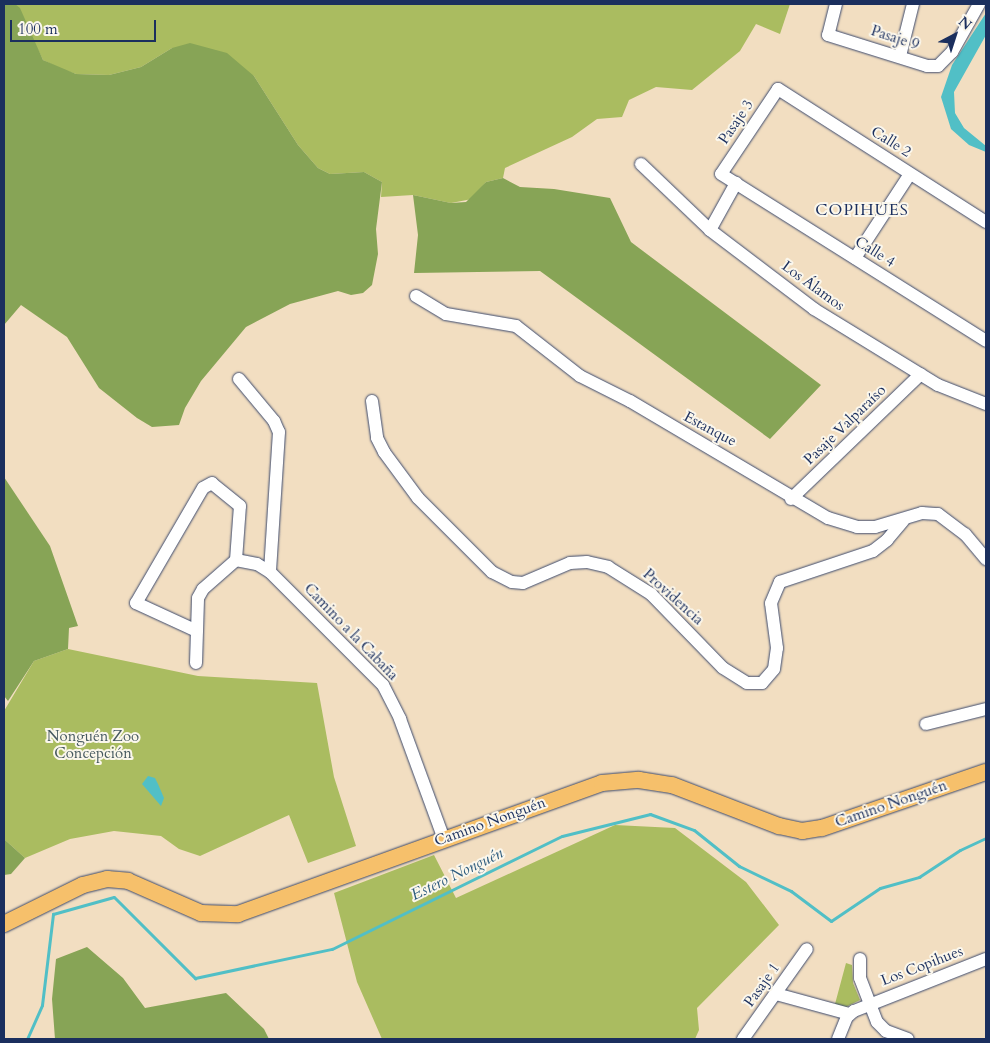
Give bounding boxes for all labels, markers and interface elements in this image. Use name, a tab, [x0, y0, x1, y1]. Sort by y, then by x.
scale bar	[12, 10, 159, 42]
north arrow	[930, 10, 980, 60]
text: N	[954, 12, 976, 34]
text: 100 m	[18, 19, 58, 39]
street label: Pasaje 9	[869, 22, 921, 54]
street label: Pasaje 3	[715, 96, 757, 148]
street label: Calle 2	[868, 123, 914, 161]
district label: COPIHUES	[814, 200, 910, 220]
street label: Calle 4	[852, 233, 898, 271]
street label: Los Álamos	[778, 257, 848, 315]
street label: Pasaje Valparaíso	[800, 381, 890, 469]
street label: Estanque	[681, 408, 739, 450]
street label: Providencia	[639, 565, 707, 629]
street label: Camino a la Cabaña	[300, 580, 402, 684]
park label: Nonguén Zoo Concepción	[47, 727, 139, 762]
street label: Camino Nonguén	[833, 776, 949, 832]
street label: Camino Nonguén	[432, 794, 548, 850]
water label: Estero Nonguén	[408, 843, 506, 905]
street label: Los Copihues	[878, 942, 966, 990]
street label: Pasaje 1	[740, 960, 784, 1010]

